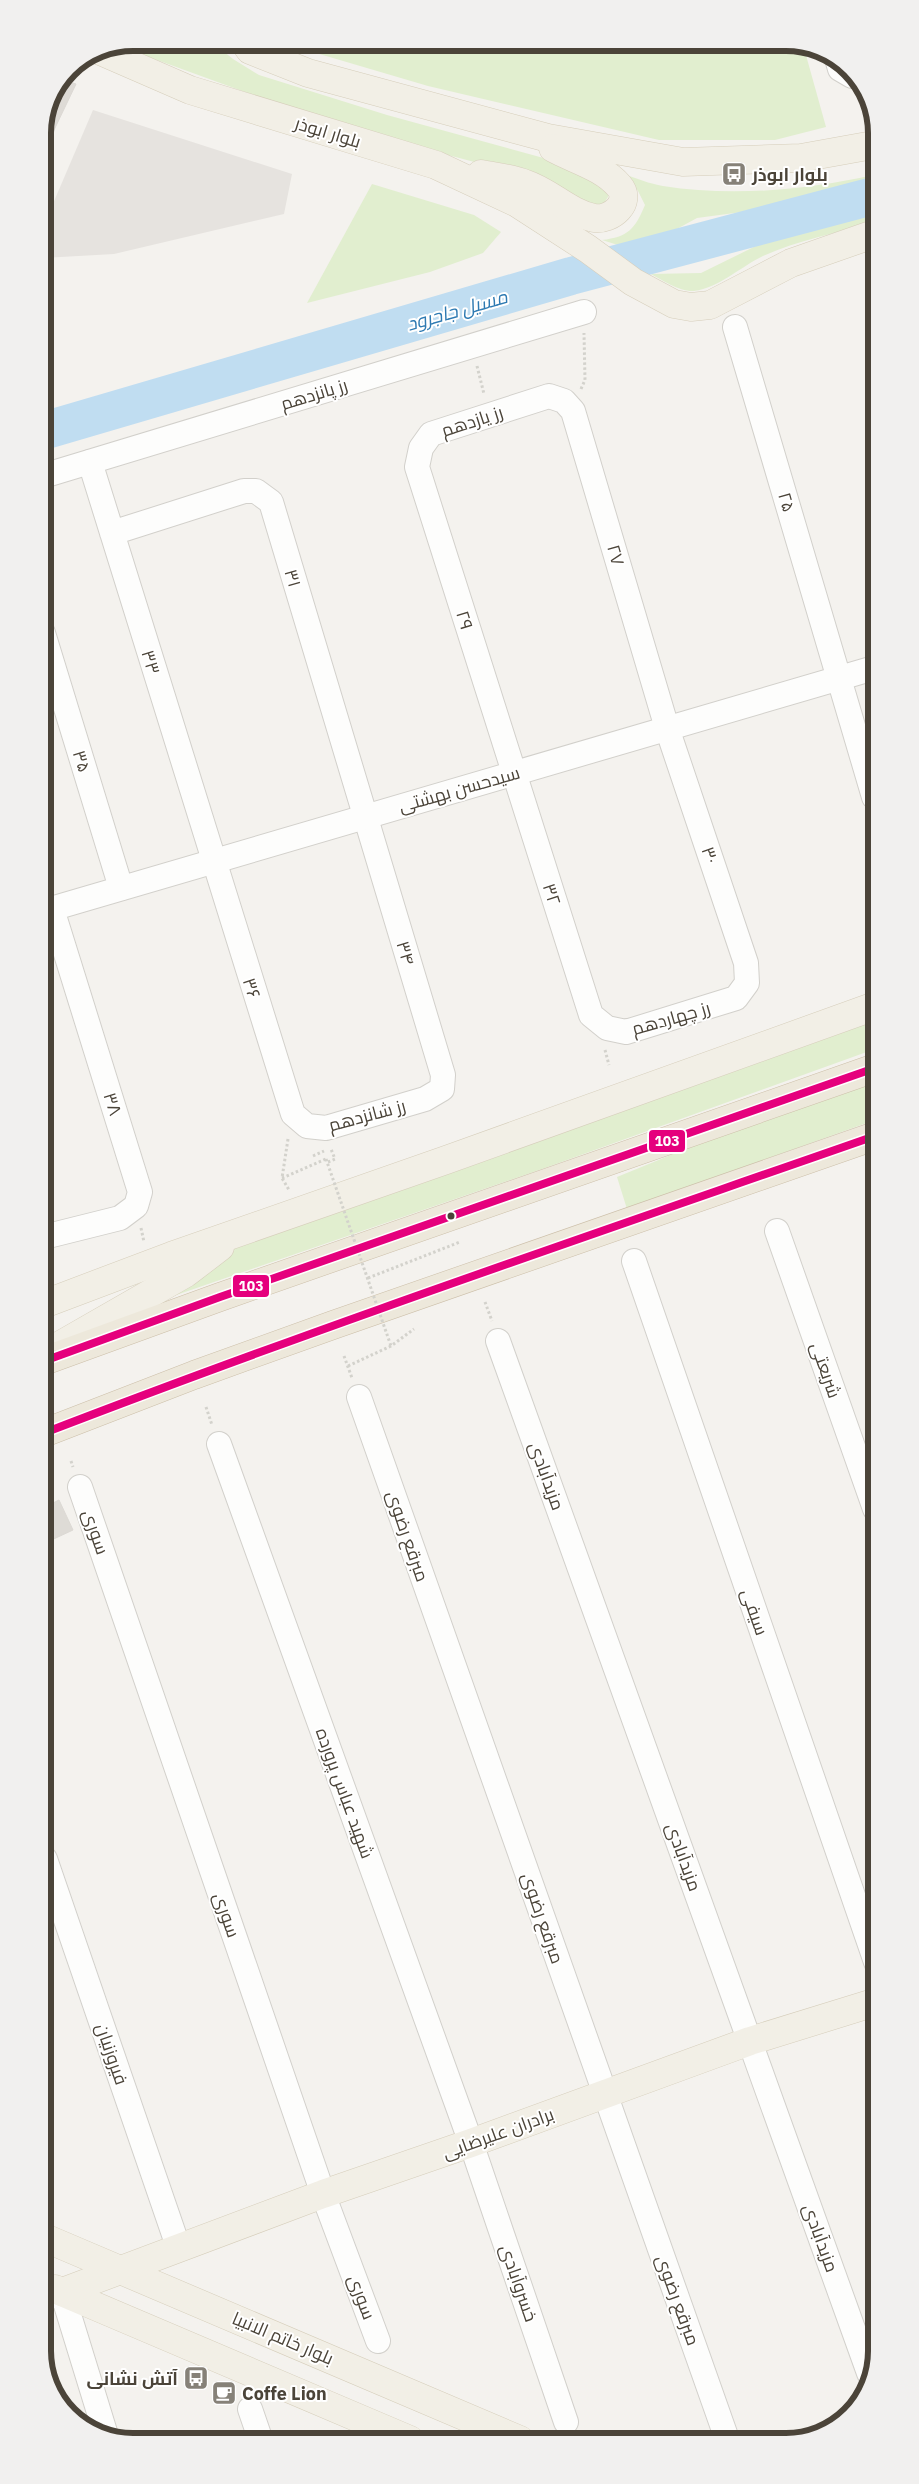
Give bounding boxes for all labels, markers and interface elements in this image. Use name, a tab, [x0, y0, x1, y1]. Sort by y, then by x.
street label: بلوار ابوذر	[291, 111, 364, 153]
bus stop icon: بلوار ابوذر	[721, 161, 747, 187]
place label: بلوار ابوذر	[751, 163, 828, 186]
water label: مسیل جاجرود	[404, 284, 511, 336]
street label: رز پانزدهم	[278, 373, 351, 416]
street label: رز یازدهم	[438, 400, 506, 443]
street label: ۲۵	[773, 490, 801, 514]
street label: ۲۷	[602, 542, 630, 568]
street label: ۳۱	[280, 566, 306, 590]
street label: ۲۹	[451, 608, 479, 632]
street label: ۳۳	[136, 647, 166, 677]
street label: ۳۵	[68, 747, 96, 775]
street label: سیدحسن بهشتی	[396, 761, 522, 817]
street label: ۳۰	[696, 843, 724, 867]
street label: ۳۲	[538, 880, 566, 908]
street label: ۳۴	[391, 938, 421, 968]
street label: ۳۶	[238, 975, 266, 1001]
street label: رز چهاردهم	[629, 996, 713, 1041]
street label: ۳۸	[99, 1089, 127, 1119]
street label: رز شانزدهم	[326, 1094, 408, 1137]
line badge: 103	[648, 1129, 686, 1153]
text: 103	[654, 1132, 680, 1150]
unlabelled marker	[446, 1211, 456, 1221]
line badge: 103	[232, 1274, 270, 1298]
text: 103	[238, 1277, 264, 1295]
street label: شریعتی	[806, 1339, 846, 1401]
street label: مزیدآبادی	[524, 1439, 570, 1513]
street label: مبرقع رضوی	[381, 1487, 434, 1585]
street label: سوری	[78, 1506, 114, 1558]
street label: سیفی	[736, 1586, 774, 1638]
street label: شهید عباس پرورده	[310, 1725, 379, 1862]
street label: مزیدآبادی	[661, 1820, 707, 1894]
street label: مبرقع رضوی	[516, 1869, 569, 1967]
street label: سوری	[209, 1889, 245, 1941]
street label: فیروزنیان	[91, 2020, 133, 2088]
street label: برادران علیرضایی	[439, 2102, 557, 2164]
street label: مزیدآبادی	[798, 2201, 844, 2275]
street label: خسروآبادی	[495, 2241, 543, 2325]
street label: مبرقع رضوی	[650, 2252, 705, 2349]
street label: سوری	[343, 2271, 381, 2323]
street label: بلوار خاتم الانبیا	[228, 2306, 337, 2371]
bus stop icon: آتش نشانی	[183, 2365, 209, 2391]
place label: آتش نشانی	[87, 2367, 178, 2390]
cafe icon: Coffe Lion	[211, 2380, 237, 2406]
place label: Coffe Lion	[242, 2382, 327, 2405]

